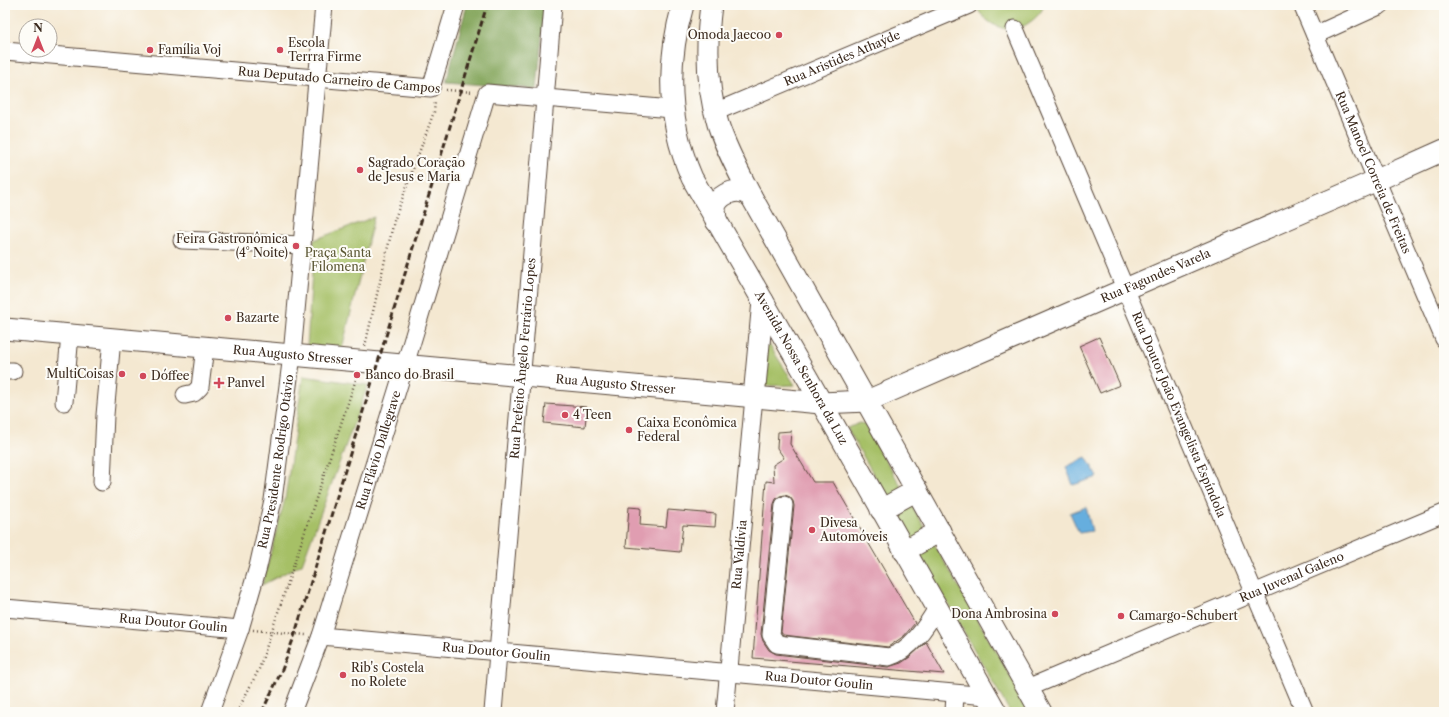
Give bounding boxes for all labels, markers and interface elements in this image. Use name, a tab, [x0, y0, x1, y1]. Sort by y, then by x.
north arrow	[18, 18, 58, 58]
text: N	[33, 21, 43, 35]
place label: Omoda Jaecoo	[688, 27, 771, 42]
street label: Rua Aristides Athaýde	[782, 27, 903, 89]
marker: Omoda Jaecoo	[774, 30, 784, 40]
place label: Escola Terrra Firme	[288, 35, 362, 64]
place label: Família Voj	[158, 42, 221, 57]
marker: Família Voj	[145, 45, 155, 55]
marker: Escola Terrra Firme	[275, 45, 285, 55]
street label: Rua Deputado Carneiro de Campos	[237, 63, 441, 96]
street label: Rua Manoel Correia de Freitas	[1333, 89, 1415, 256]
place label: Sagrado Coração de Jesus e Maria	[368, 155, 465, 184]
marker: Sagrado Coração de Jesus e Maria	[355, 165, 365, 175]
place label: Feira Gastronômica (4° Noite)	[176, 231, 289, 260]
marker: Feira Gastronômica (4° Noite)	[291, 241, 301, 251]
park label: Praça Santa Filomena	[305, 245, 372, 274]
street label: Rua Fagundes Varela	[1098, 245, 1213, 306]
street label: Rua Prefeito Ângelo Ferrário Lopes	[507, 257, 539, 459]
street label: Avenida Nossa Senhora da Luz	[751, 287, 852, 447]
street label: Rua Doutor João Evangelista Espíndola	[1129, 309, 1230, 520]
place label: Bazarte	[236, 310, 280, 325]
marker: Bazarte	[223, 313, 233, 323]
street label: Rua Augusto Stresser	[232, 342, 353, 368]
place label: MultiCoisas	[46, 366, 114, 381]
place label: Banco do Brasil	[365, 367, 454, 382]
place label: Dóffee	[151, 368, 190, 383]
marker: MultiCoisas	[117, 369, 127, 379]
marker: Banco do Brasil	[352, 370, 362, 380]
marker: Dóffee	[138, 371, 148, 381]
street label: Rua Augusto Stresser	[555, 371, 676, 397]
street label: Rua Presidente Rodrigo Otávio	[254, 373, 296, 550]
place label: Panvel	[227, 375, 265, 390]
marker: Panvel	[214, 378, 224, 388]
street label: Rua Flávio Dallegrave	[353, 388, 404, 511]
place label: 4 Teen	[573, 407, 612, 422]
marker: 4 Teen	[560, 410, 570, 420]
place label: Caixa Econômica Federal	[637, 415, 738, 444]
marker: Caixa Econômica Federal	[624, 425, 634, 435]
place label: Divesa Automóveis	[819, 515, 888, 544]
street label: Rua Valdívia	[728, 518, 750, 590]
marker: Divesa Automóveis	[807, 525, 817, 535]
street label: Rua Juvenal Galeno	[1237, 548, 1346, 605]
place label: Dona Ambrosina	[951, 606, 1048, 621]
place label: Camargo-Schubert	[1129, 608, 1239, 623]
marker: Dona Ambrosina	[1050, 609, 1060, 619]
street label: Rua Doutor Goulin	[118, 610, 229, 635]
marker: Camargo-Schubert	[1116, 611, 1126, 621]
street label: Rua Doutor Goulin	[441, 639, 552, 664]
place label: Rib's Costela no Rolete	[351, 660, 425, 689]
street label: Rua Doutor Goulin	[764, 668, 874, 693]
marker: Rib's Costela no Rolete	[338, 670, 348, 680]

